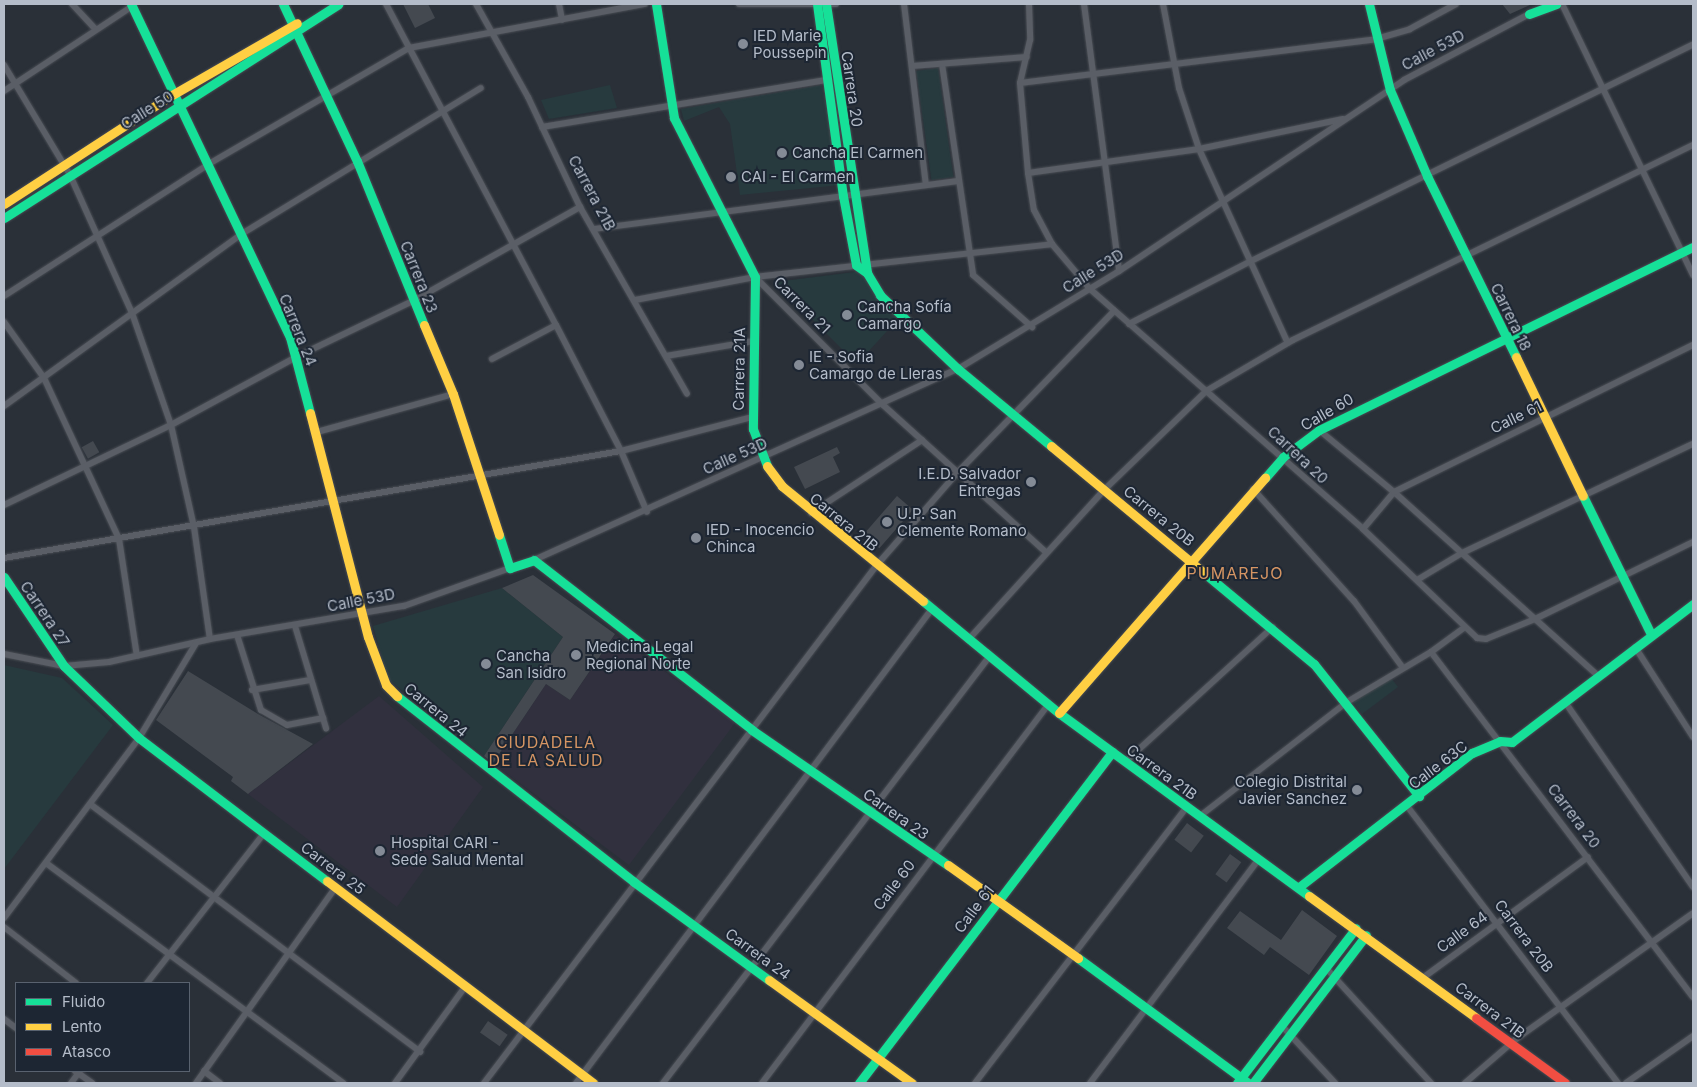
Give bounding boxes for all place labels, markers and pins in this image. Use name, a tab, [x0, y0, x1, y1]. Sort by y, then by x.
place label: IED Marie Poussepin	[753, 26, 827, 61]
marker: IED Marie Poussepin	[737, 38, 749, 50]
place label: Cancha El Carmen	[792, 144, 923, 162]
marker: Cancha El Carmen	[776, 147, 788, 159]
place label: CAI - El Carmen	[741, 168, 854, 186]
marker: CAI - El Carmen	[725, 171, 737, 183]
place label: Cancha Sofía Camargo	[857, 297, 952, 332]
marker: Cancha Sofía Camargo	[841, 309, 853, 321]
place label: IE - Sofia Camargo de Lleras	[809, 347, 943, 382]
marker: IE - Sofia Camargo de Lleras	[793, 359, 805, 371]
place label: I.E.D. Salvador Entregas	[918, 464, 1021, 499]
marker: I.E.D. Salvador Entregas	[1025, 476, 1037, 488]
place label: U.P. San Clemente Romano	[897, 504, 1027, 539]
marker: U.P. San Clemente Romano	[881, 516, 893, 528]
place label: IED - Inocencio Chinca	[706, 520, 814, 555]
marker: IED - Inocencio Chinca	[690, 532, 702, 544]
place label: Medicina Legal Regional Norte	[586, 637, 693, 672]
place label: Cancha San Isidro	[496, 646, 566, 681]
marker: Medicina Legal Regional Norte	[570, 649, 582, 661]
marker: Cancha San Isidro	[480, 658, 492, 670]
place label: Colegio Distrital Javier Sanchez	[1235, 772, 1347, 807]
marker: Colegio Distrital Javier Sanchez	[1351, 784, 1363, 796]
place label: Hospital CARI - Sede Salud Mental	[391, 833, 524, 868]
marker: Hospital CARI - Sede Salud Mental	[373, 844, 387, 858]

